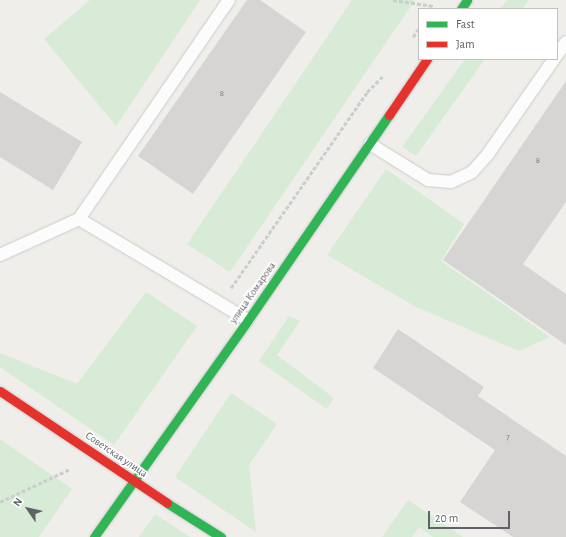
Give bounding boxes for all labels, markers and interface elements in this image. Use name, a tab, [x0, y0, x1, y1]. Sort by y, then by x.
legend	[418, 8, 558, 60]
text: Fast	[456, 18, 475, 30]
text: Jam	[456, 38, 475, 50]
house number: 8	[220, 89, 224, 99]
house number: 8	[536, 156, 540, 166]
street label: улица Комарова	[227, 260, 279, 326]
street label: Советская улица	[82, 429, 150, 481]
house number: 7	[506, 433, 510, 443]
north arrow	[8, 489, 48, 529]
text: N	[11, 496, 24, 508]
scale bar	[430, 503, 512, 529]
text: 20 m	[435, 512, 458, 524]

